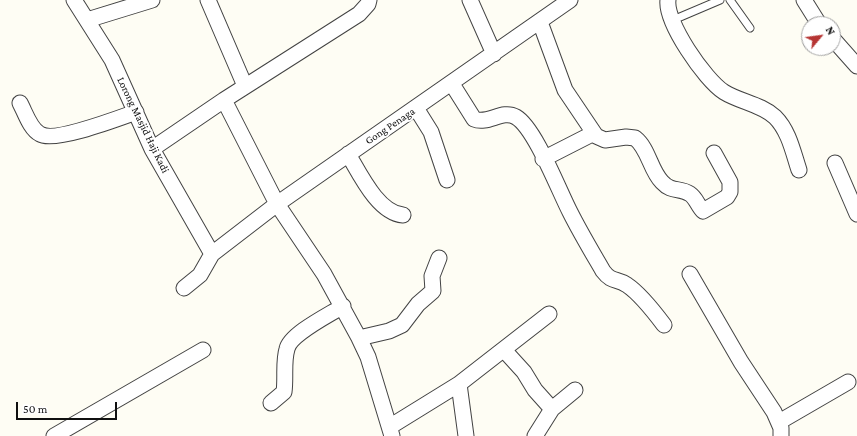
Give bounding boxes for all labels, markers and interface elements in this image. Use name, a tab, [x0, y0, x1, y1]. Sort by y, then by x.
north arrow	[801, 16, 841, 56]
text: N	[824, 24, 838, 37]
street label: Lorong Masjid Haji Kadi	[114, 75, 172, 175]
street label: Gong Penaga	[363, 105, 417, 147]
scale bar	[18, 394, 119, 420]
text: 50 m	[23, 402, 47, 416]

